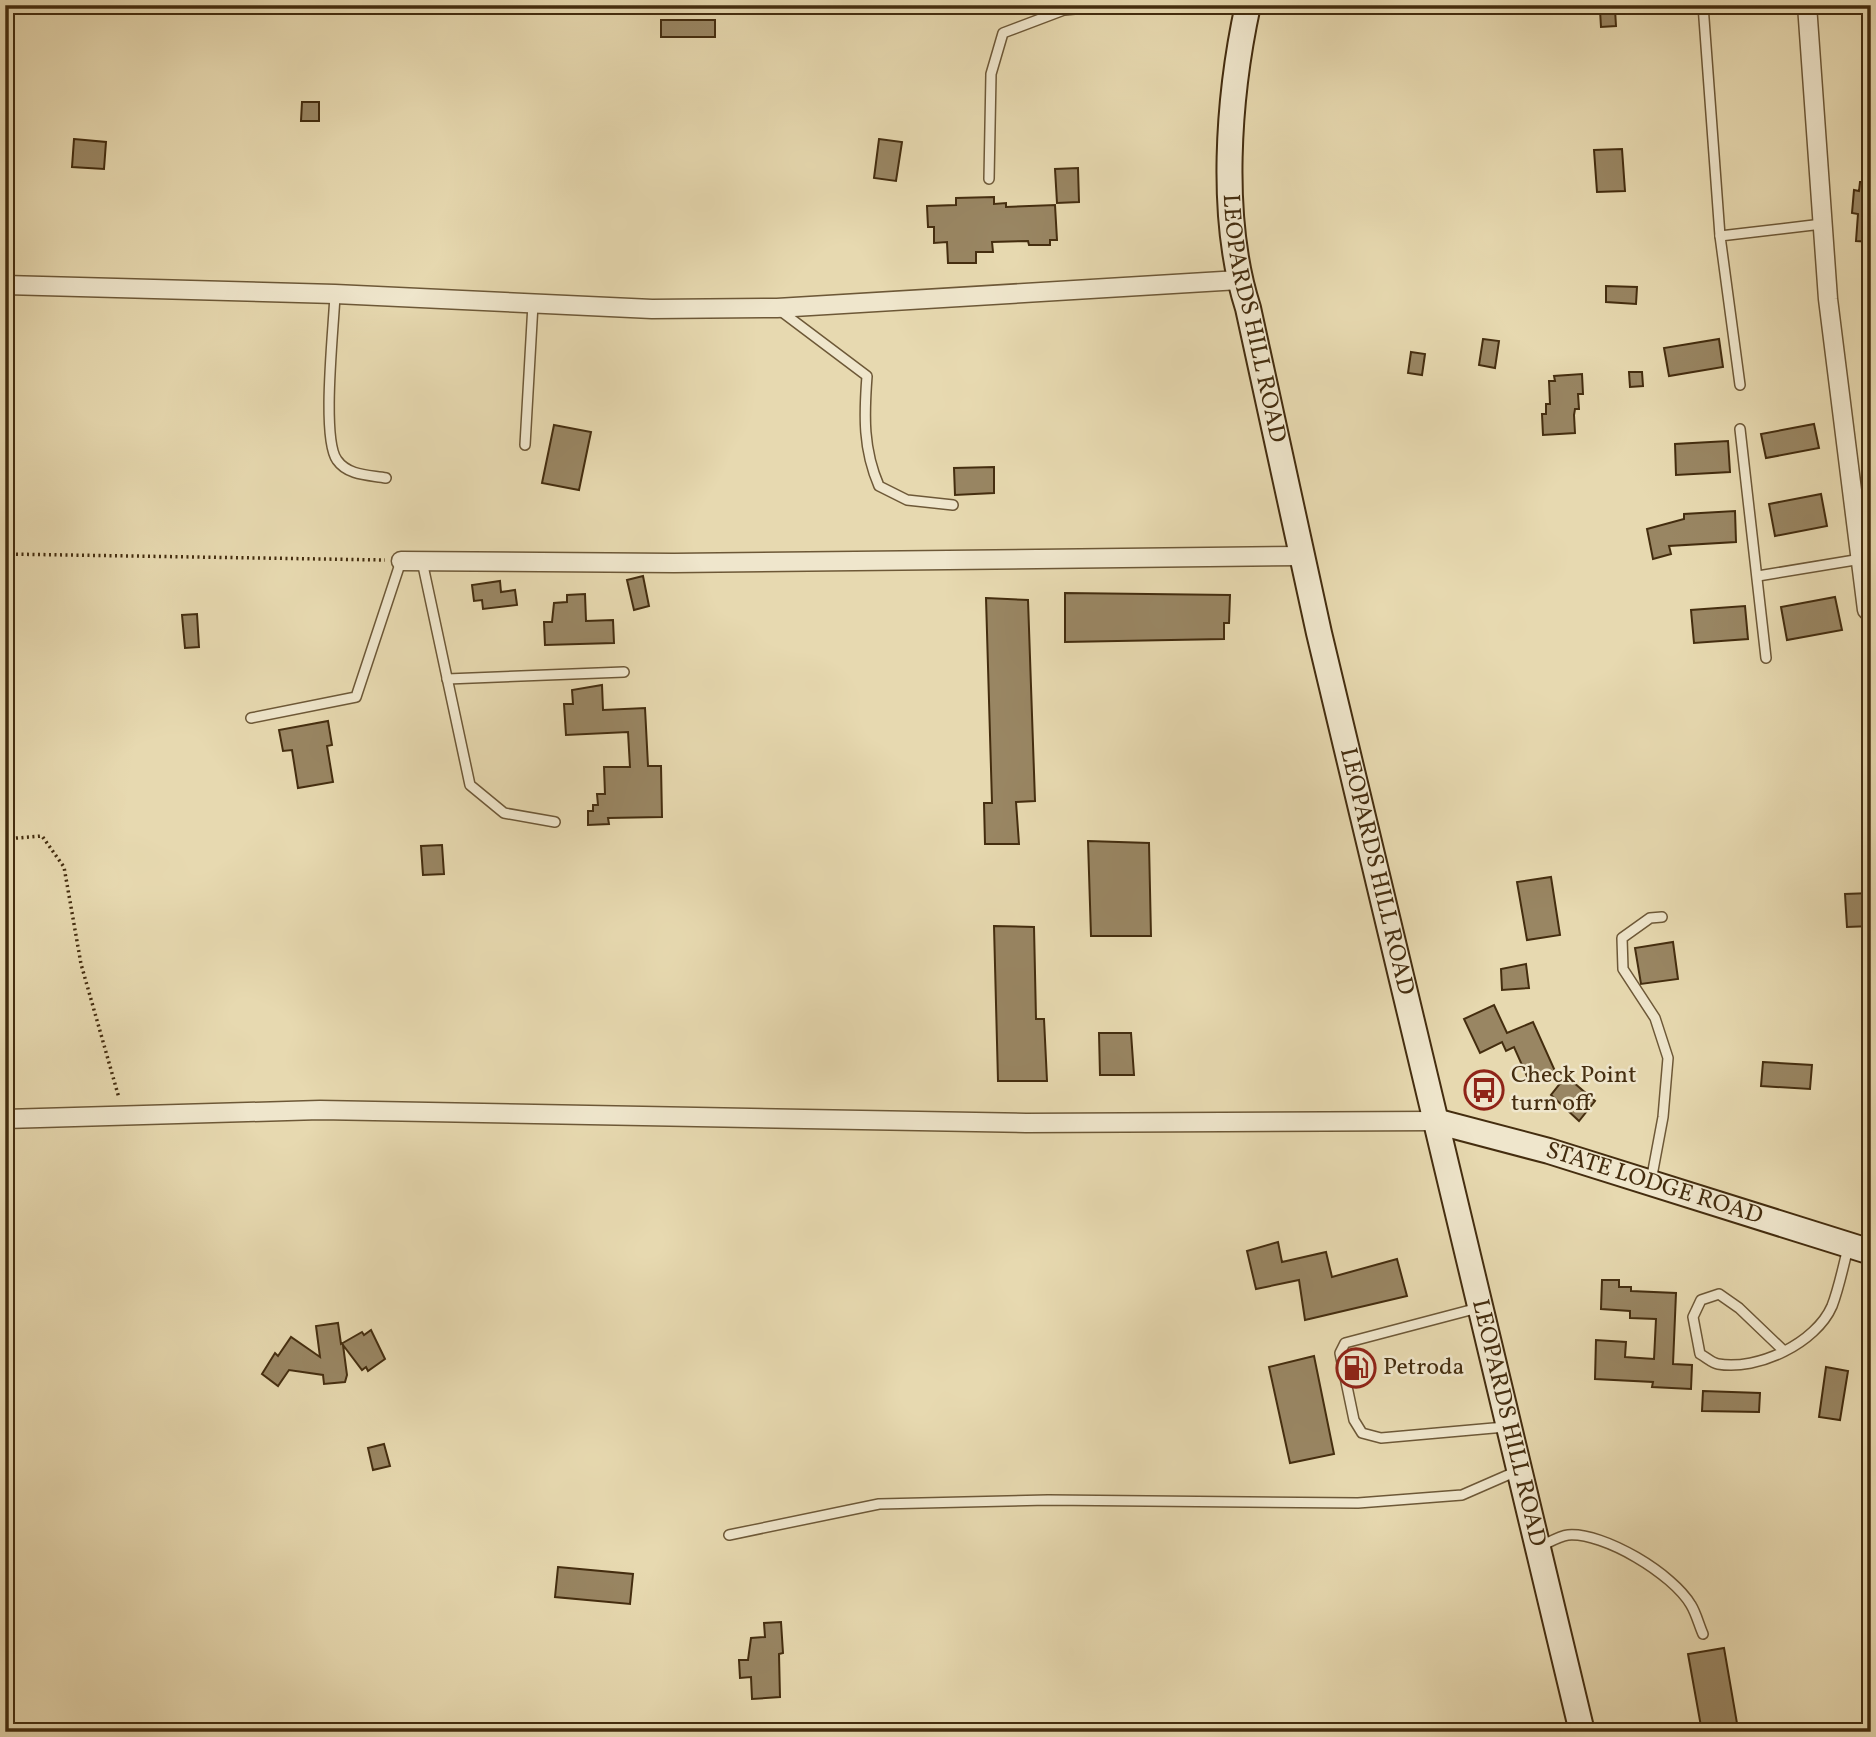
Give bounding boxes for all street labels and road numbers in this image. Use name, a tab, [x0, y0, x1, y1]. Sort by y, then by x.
street label: LEOPARDS HILL ROAD	[1213, 193, 1294, 446]
street label: LEOPARDS HILL ROAD	[1330, 744, 1422, 999]
street label: STATE LODGE ROAD	[1541, 1134, 1767, 1234]
street label: LEOPARDS HILL ROAD	[1462, 1296, 1554, 1550]

